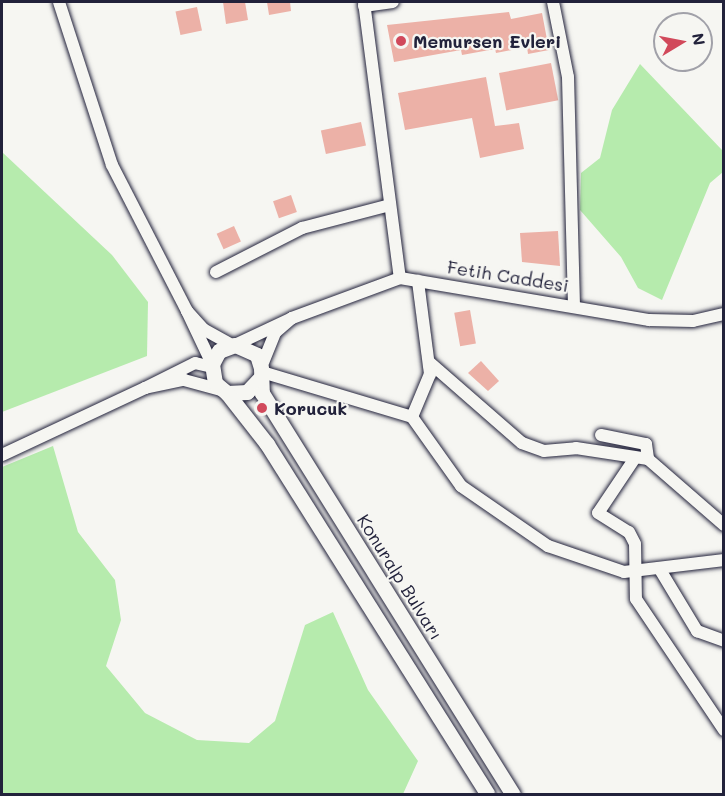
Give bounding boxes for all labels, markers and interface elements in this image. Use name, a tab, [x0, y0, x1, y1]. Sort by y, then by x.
north arrow	[653, 12, 713, 72]
place label: Memursen Evleri	[413, 30, 561, 52]
text: N	[688, 31, 711, 47]
marker: Memursen Evleri	[394, 34, 408, 48]
street label: Fetih Caddesi	[446, 256, 570, 296]
place label: Korucuk	[274, 397, 347, 419]
marker: Korucuk	[255, 401, 269, 415]
street label: Konuralp Bulvarı	[353, 510, 447, 644]

